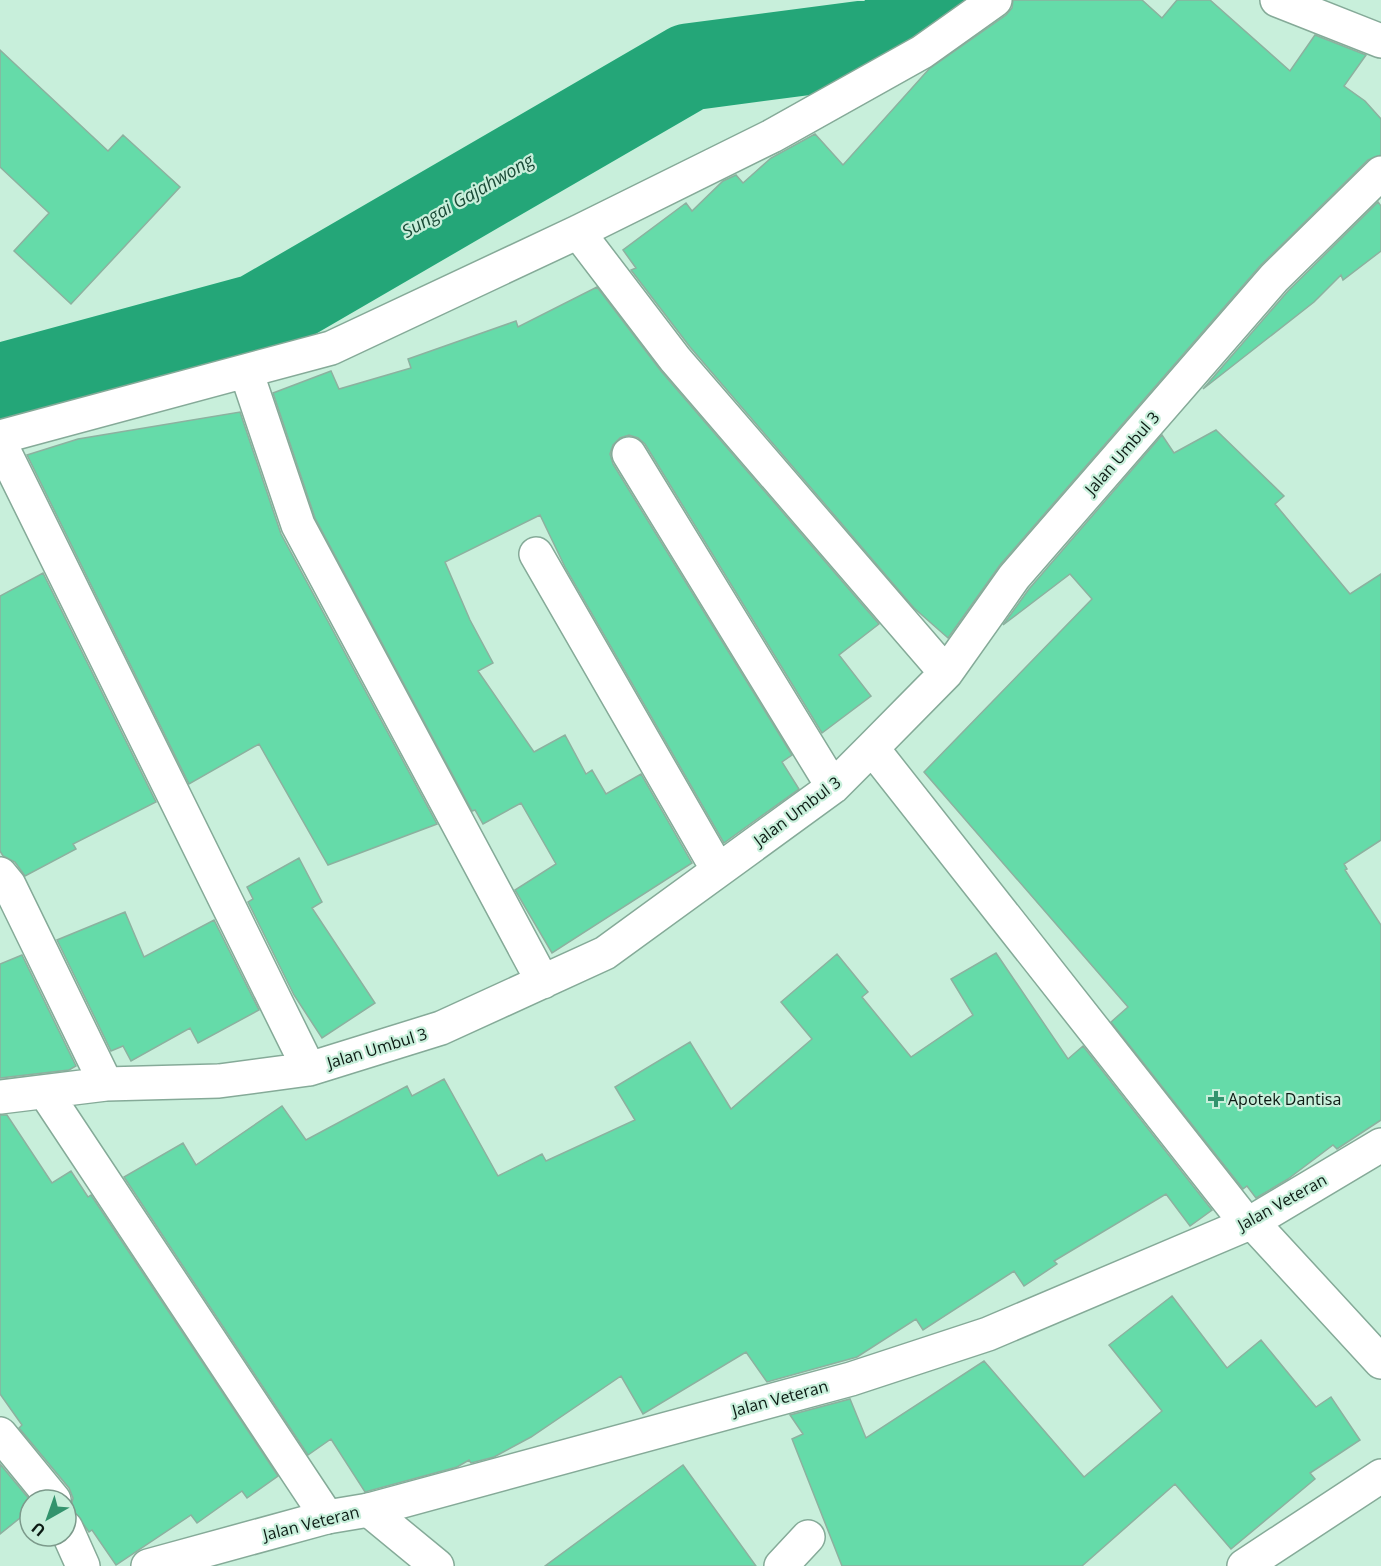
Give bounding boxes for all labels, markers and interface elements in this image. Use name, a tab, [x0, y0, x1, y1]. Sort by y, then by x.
water label: Sungai Gajahwong	[397, 147, 538, 243]
street label: Jalan Umbul 3	[1078, 407, 1164, 501]
street label: Jalan Umbul 3	[747, 771, 845, 852]
street label: Jalan Umbul 3	[322, 1022, 430, 1074]
place label: Apotek Dantisa	[1228, 1088, 1341, 1110]
marker: Apotek Dantisa	[1209, 1092, 1223, 1106]
street label: Jalan Veteran	[1232, 1168, 1330, 1236]
street label: Jalan Veteran	[728, 1375, 830, 1422]
north arrow	[18, 1488, 78, 1548]
street label: Jalan Veteran	[259, 1500, 361, 1546]
text: U	[27, 1517, 50, 1542]

